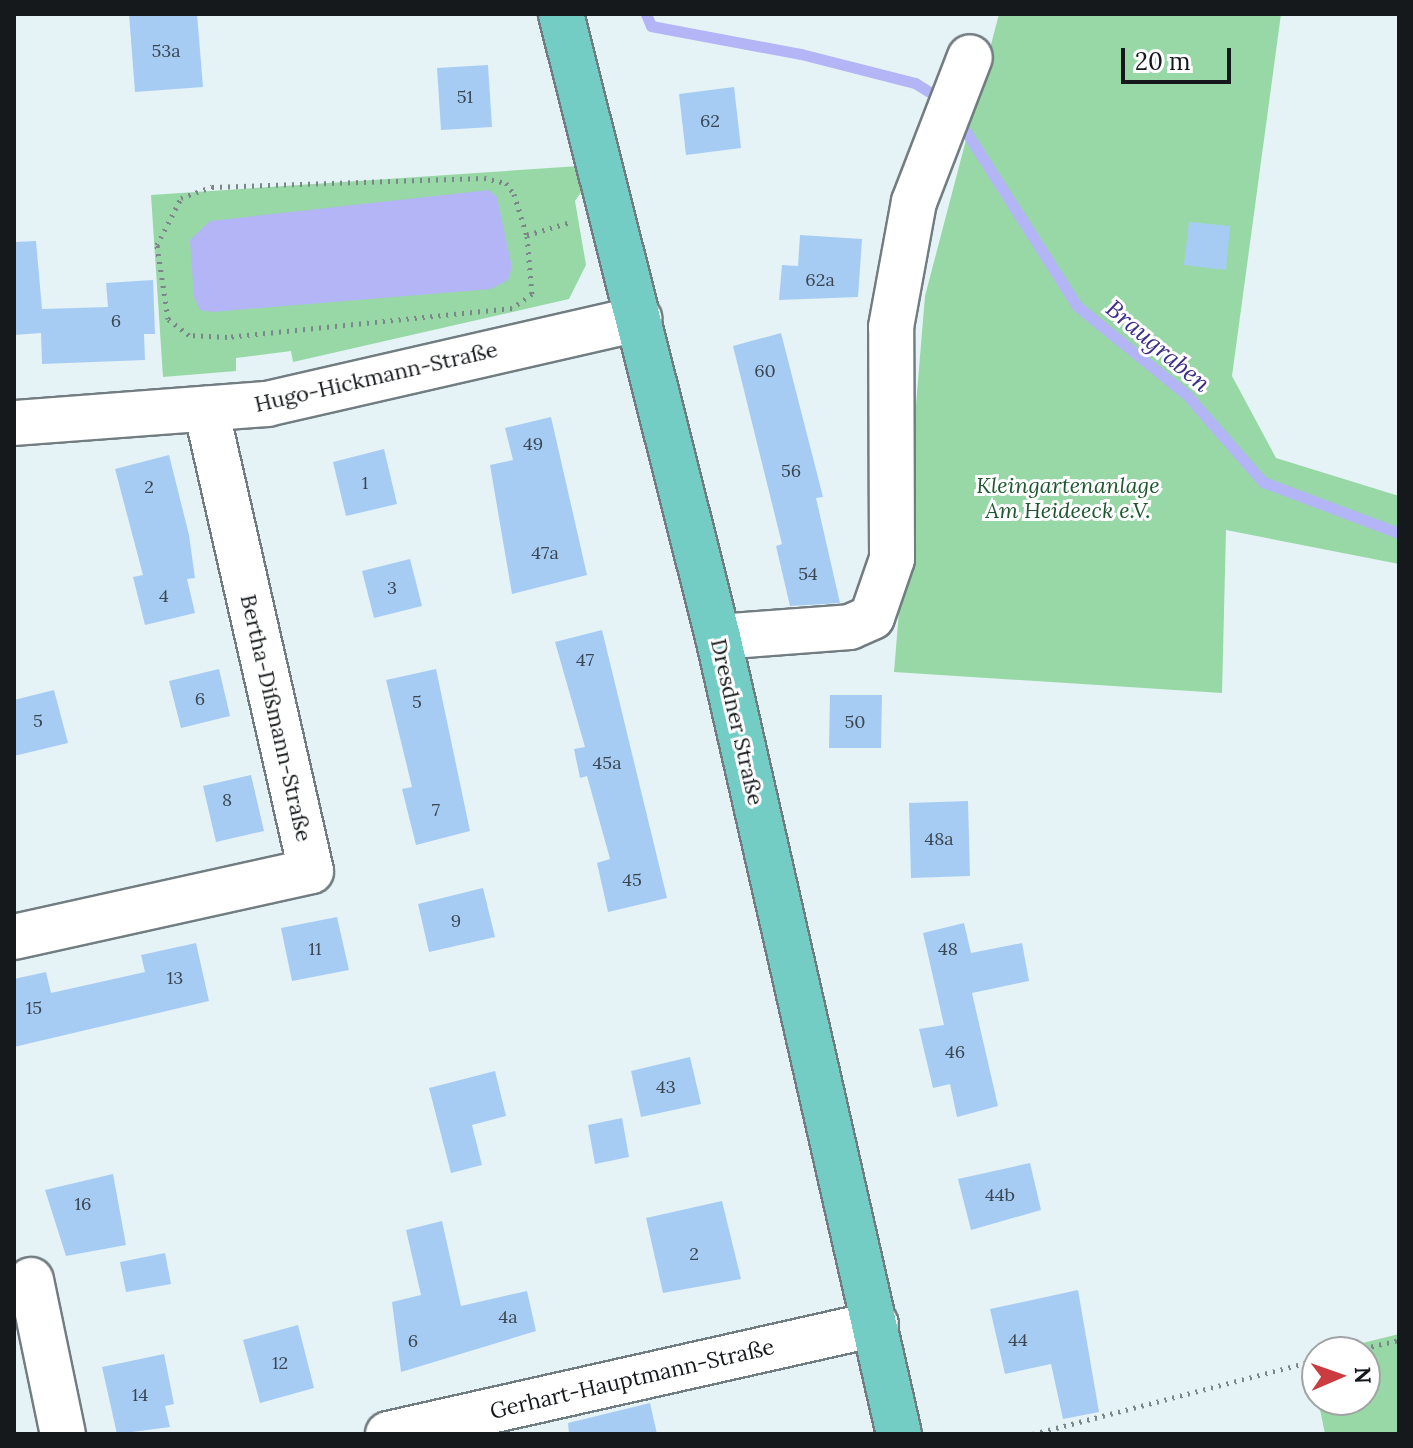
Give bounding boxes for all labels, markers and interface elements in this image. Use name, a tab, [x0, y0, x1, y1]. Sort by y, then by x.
scale bar	[1125, 32, 1235, 82]
house number: 53a	[151, 40, 181, 62]
text: 20 m	[1135, 46, 1191, 77]
house number: 51	[457, 86, 473, 108]
house number: 62	[700, 110, 720, 132]
house number: 62a	[805, 269, 835, 291]
water label: Braugraben	[1100, 294, 1216, 398]
house number: 6	[111, 310, 121, 332]
street label: Hugo-Hickmann-Straße	[252, 336, 500, 418]
house number: 60	[754, 360, 776, 382]
house number: 49	[523, 433, 543, 455]
house number: 56	[781, 460, 801, 482]
house number: 1	[362, 472, 368, 494]
park label: Kleingartenanlage Am Heideeck e.V.	[976, 472, 1160, 524]
house number: 2	[144, 476, 154, 498]
house number: 47a	[531, 542, 559, 564]
house number: 54	[798, 563, 818, 585]
house number: 3	[387, 577, 397, 599]
house number: 4	[159, 585, 169, 607]
street label: Bertha-Dißmann-Straße	[235, 592, 317, 844]
street label: Dresdner Straße	[705, 636, 769, 808]
house number: 47	[576, 649, 594, 671]
house number: 6	[195, 688, 205, 710]
house number: 5	[412, 691, 422, 713]
house number: 5	[33, 710, 43, 732]
house number: 50	[845, 711, 865, 733]
house number: 45a	[593, 752, 621, 774]
house number: 8	[222, 789, 232, 811]
house number: 7	[432, 799, 440, 821]
house number: 48a	[924, 828, 954, 850]
house number: 45	[622, 869, 642, 891]
house number: 9	[451, 910, 461, 932]
house number: 11	[308, 938, 322, 960]
house number: 48	[938, 938, 958, 960]
house number: 13	[167, 967, 183, 989]
house number: 15	[26, 997, 42, 1019]
house number: 46	[945, 1041, 965, 1063]
house number: 43	[656, 1076, 676, 1098]
house number: 44b	[985, 1184, 1015, 1206]
house number: 16	[75, 1193, 91, 1215]
house number: 2	[689, 1243, 699, 1265]
house number: 4a	[498, 1306, 518, 1328]
house number: 44	[1008, 1329, 1028, 1351]
house number: 6	[408, 1330, 418, 1352]
street label: Gerhart-Hauptmann-Straße	[487, 1333, 777, 1425]
north arrow	[1301, 1336, 1381, 1416]
house number: 12	[272, 1352, 288, 1374]
text: N	[1349, 1366, 1377, 1384]
house number: 14	[132, 1384, 148, 1406]

